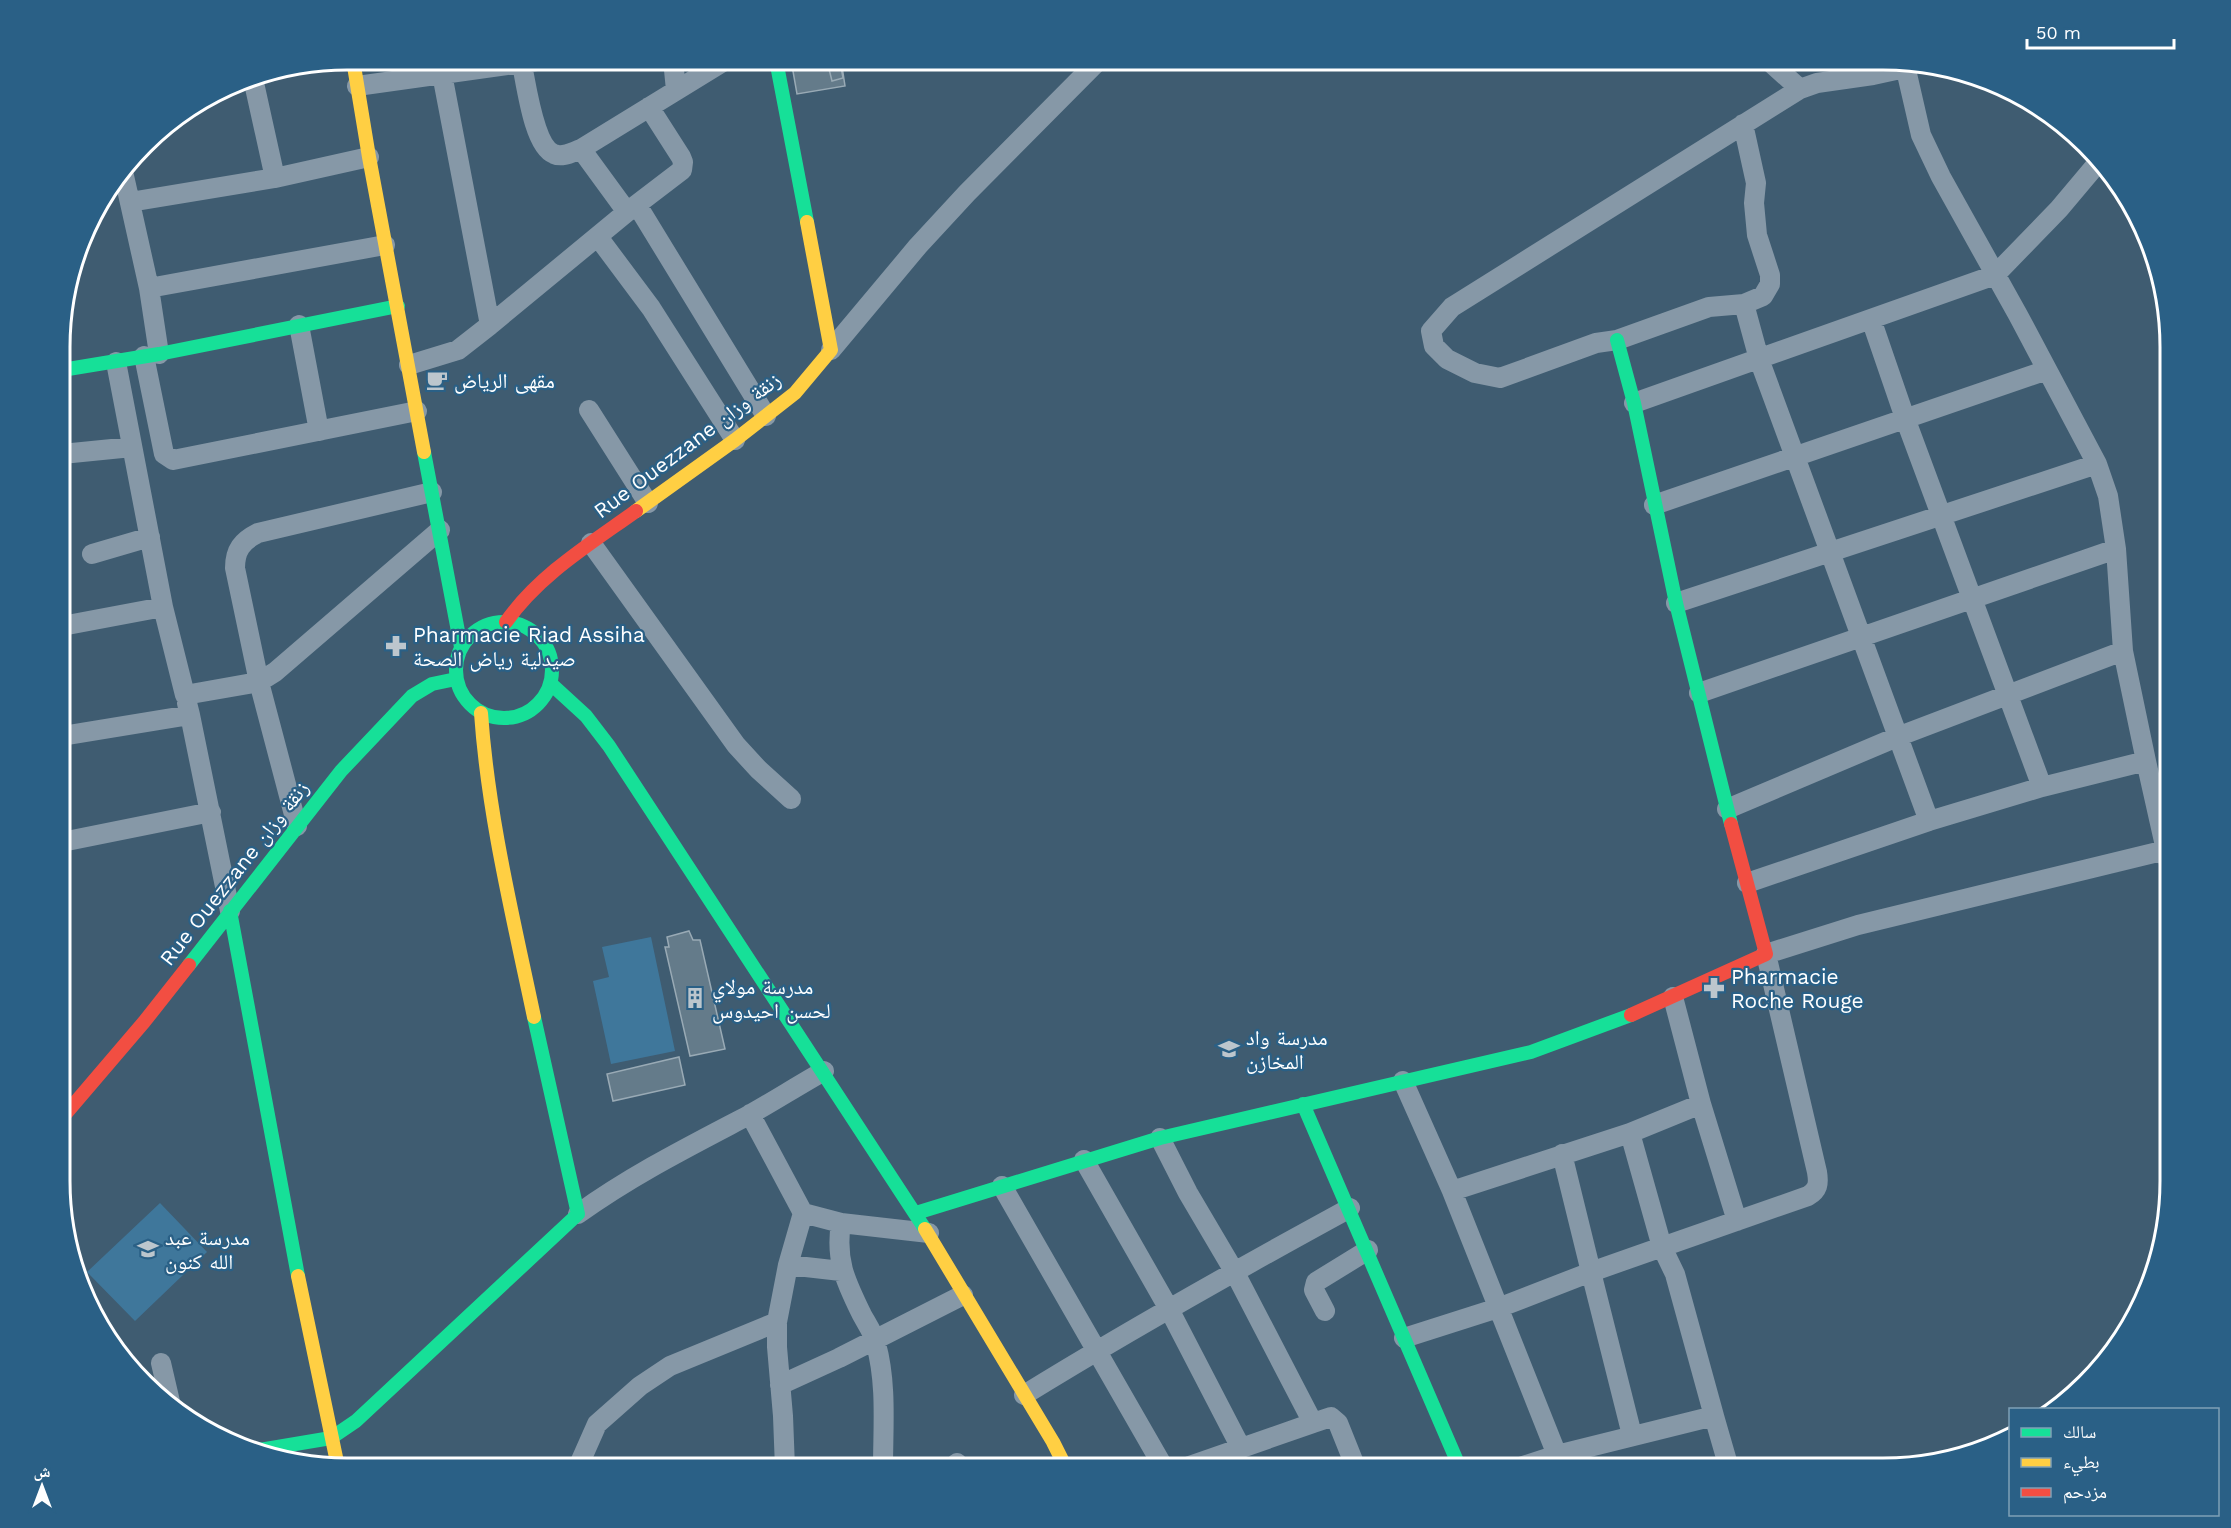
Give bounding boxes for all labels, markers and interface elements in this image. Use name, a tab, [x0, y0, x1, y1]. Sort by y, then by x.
scale bar	[2027, 12, 2174, 50]
text: 50 m	[2036, 22, 2081, 43]
street label: Rue Ouezzane زنقة وزان	[589, 367, 785, 523]
cafe icon: مقهى الرياض	[425, 368, 449, 392]
place label: مقهى الرياض	[454, 368, 555, 394]
place label: Pharmacie Riad Assiha صيدلية رياض الصحة	[413, 622, 645, 672]
pharmacy icon: Pharmacie Riad Assiha صيدلية رياض الصحة	[384, 634, 408, 658]
street label: Rue Ouezzane زنقة وزان	[154, 776, 314, 970]
place label: Pharmacie Roche Rouge	[1731, 964, 1864, 1013]
place label: مدرسة مولاي لحسن احيدوس	[712, 974, 831, 1024]
pharmacy icon: Pharmacie Roche Rouge	[1702, 976, 1726, 1000]
building icon: مدرسة مولاي لحسن احيدوس	[683, 986, 707, 1010]
place label: مدرسة واد المخازن	[1246, 1025, 1328, 1074]
school or university icon: مدرسة واد المخازن	[1217, 1037, 1241, 1061]
place label: مدرسة عبد الله كنون	[165, 1225, 250, 1274]
school or university icon: مدرسة عبد الله كنون	[136, 1237, 160, 1261]
legend	[2009, 1408, 2219, 1516]
text: سالك	[2063, 1421, 2096, 1442]
text: بطيء	[2063, 1451, 2100, 1477]
north arrow	[12, 1456, 72, 1516]
text: ش	[34, 1462, 51, 1481]
text: مزدحم	[2063, 1481, 2107, 1504]

